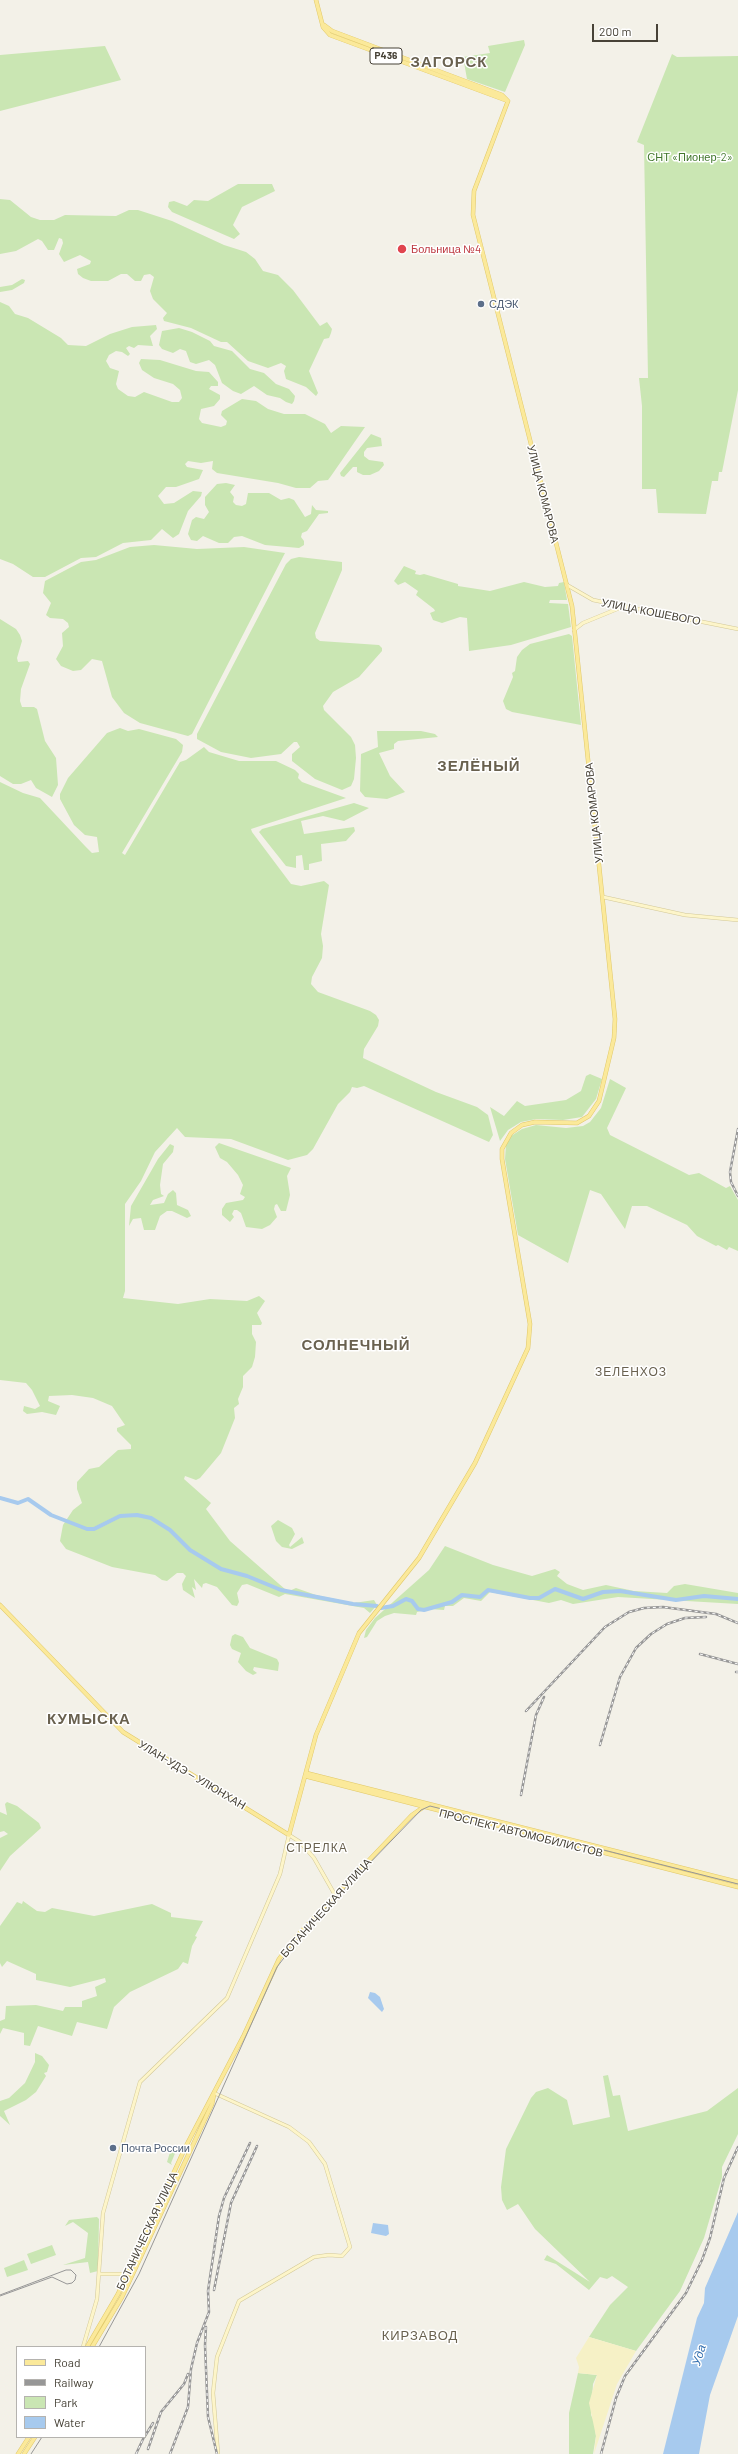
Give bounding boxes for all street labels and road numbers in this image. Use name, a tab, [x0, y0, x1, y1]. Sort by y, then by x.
road number: P436	[370, 48, 402, 64]
street label: УЛИЦА КОМАРОВА	[524, 444, 562, 544]
street label: УЛИЦА КОШЕВОГО	[600, 596, 702, 628]
street label: УЛИЦА КОМАРОВА	[582, 762, 606, 864]
street label: УЛАН-УДЭ — УЛЮНХАН	[136, 1738, 248, 1812]
street label: ПРОСПЕКТ АВТОМОБИЛИСТОВ	[438, 1806, 604, 1860]
street label: БОТАНИЧЕСКАЯ УЛИЦА	[278, 1856, 374, 1960]
street label: БОТАНИЧЕСКАЯ УЛИЦА	[114, 2170, 180, 2292]

